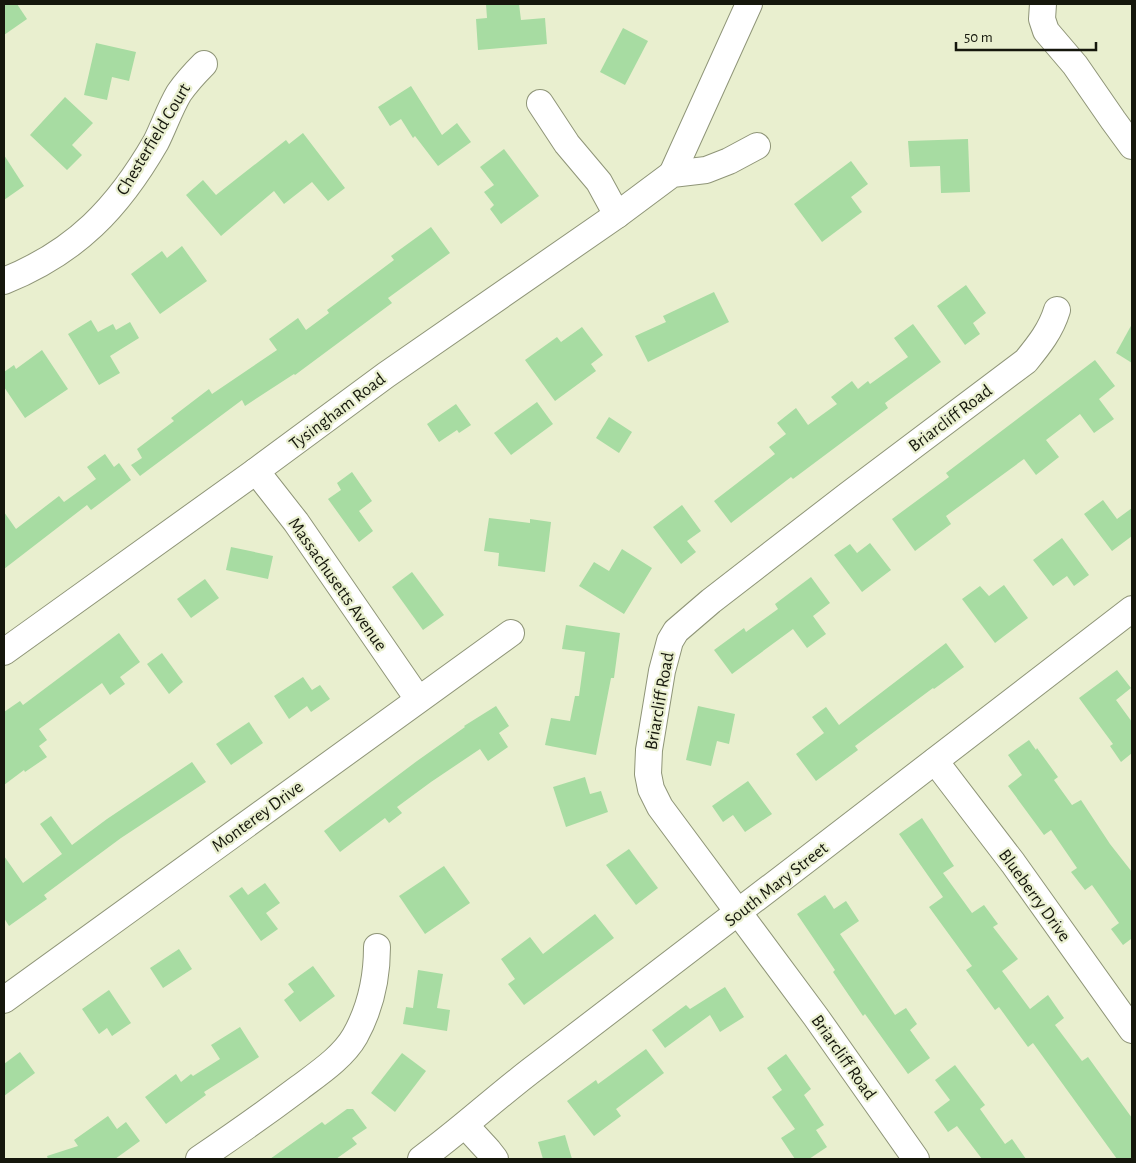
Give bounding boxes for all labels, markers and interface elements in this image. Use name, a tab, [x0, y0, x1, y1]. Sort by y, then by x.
scale bar	[956, 20, 1096, 52]
text: 50 m	[964, 30, 993, 45]
street label: Chesterfield Court	[114, 80, 194, 198]
street label: Tysingham Road	[286, 370, 389, 454]
street label: Briarcliff Road	[906, 382, 996, 456]
street label: Massachusetts Avenue	[285, 515, 390, 654]
street label: Briarcliff Road	[643, 651, 677, 751]
street label: Monterey Drive	[209, 778, 306, 856]
street label: South Mary Street	[722, 839, 832, 930]
street label: Blueberry Drive	[995, 846, 1074, 945]
street label: Briarcliff Road	[807, 1012, 879, 1103]

